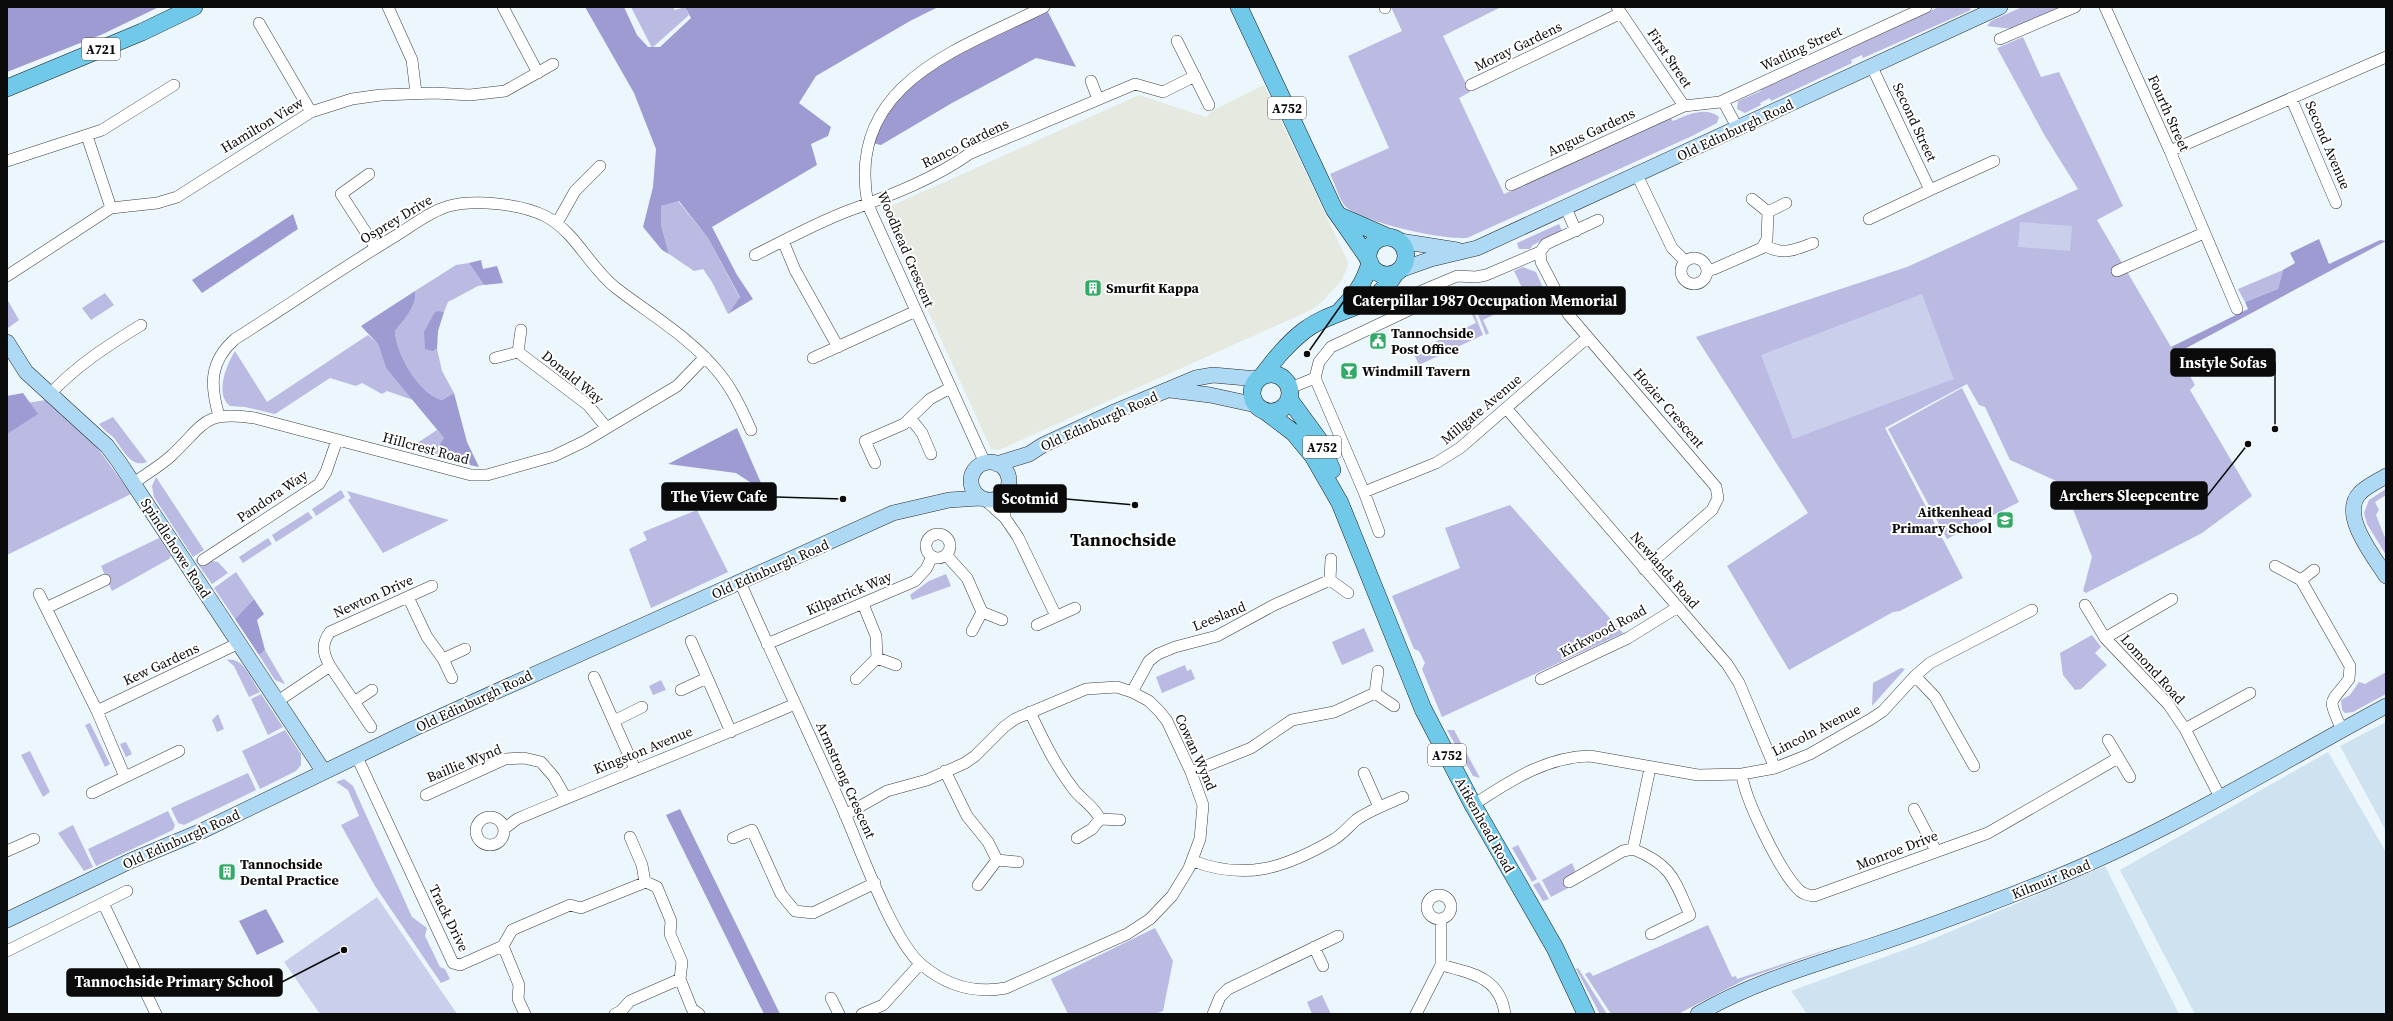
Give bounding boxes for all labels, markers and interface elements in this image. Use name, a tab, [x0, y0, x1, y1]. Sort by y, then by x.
street label: Moray Gardens	[1471, 16, 1565, 76]
street label: Watling Street	[1757, 20, 1845, 76]
street label: First Street	[1643, 24, 1698, 92]
road number: A721	[82, 38, 120, 60]
street label: Fourth Street	[2143, 72, 2195, 155]
street label: Second Street	[1888, 79, 1942, 165]
street label: Hamilton View	[217, 92, 307, 158]
street label: Old Edinburgh Road	[1673, 94, 1797, 166]
road number: A752	[1268, 97, 1306, 119]
street label: Second Avenue	[2300, 98, 2356, 192]
street label: Angus Gardens	[1544, 103, 1638, 161]
street label: Ranco Gardens	[918, 113, 1012, 173]
street label: Woodhead Crescent	[873, 188, 940, 311]
street label: Osprey Drive	[356, 190, 436, 248]
building icon: Smurfit Kappa	[1083, 278, 1103, 298]
place label: Smurfit Kappa	[1106, 278, 1200, 298]
callout: Caterpillar 1987 Occupation Memorial	[1344, 287, 1625, 314]
text: Caterpillar 1987 Occupation Memorial	[1353, 290, 1618, 311]
place label: Tannochside Post Office	[1391, 323, 1474, 359]
public building icon: Tannochside Post Office	[1368, 331, 1388, 351]
street label: Donald Way	[538, 346, 609, 409]
callout: Instyle Sofas	[2171, 349, 2275, 376]
text: Instyle Sofas	[2179, 352, 2267, 373]
bar icon: Windmill Tavern	[1339, 361, 1359, 381]
place label: Windmill Tavern	[1362, 361, 1471, 381]
street label: Hozier Crescent	[1629, 364, 1710, 453]
street label: Millgate Avenue	[1436, 369, 1526, 449]
street label: Old Edinburgh Road	[1037, 386, 1161, 456]
street label: Hillcrest Road	[380, 427, 472, 469]
road number: A752	[1303, 436, 1341, 458]
street label: Pandora Way	[233, 464, 312, 527]
callout: Archers Sleepcentre	[2051, 482, 2207, 509]
callout: The View Cafe	[662, 483, 776, 510]
callout: Scotmid	[994, 485, 1066, 512]
text: Archers Sleepcentre	[2059, 485, 2199, 506]
text: The View Cafe	[671, 486, 768, 507]
text: Scotmid	[1002, 488, 1058, 509]
street label: Spindlehowe Road	[136, 494, 216, 602]
place label: Aitkenhead Primary School	[1892, 502, 1993, 538]
school or university icon: Aitkenhead Primary School	[1995, 510, 2015, 530]
district label: Tannochside	[1070, 527, 1176, 552]
street label: Newlands Road	[1626, 527, 1704, 613]
street label: Old Edinburgh Road	[708, 534, 832, 604]
street label: Kilpatrick Way	[803, 566, 896, 620]
street label: Newton Drive	[330, 569, 416, 623]
street label: Leesland	[1189, 596, 1249, 636]
street label: Kirkwood Road	[1556, 600, 1650, 662]
street label: Lomond Road	[2116, 630, 2190, 708]
street label: Kew Gardens	[120, 638, 202, 690]
street label: Old Edinburgh Road	[412, 665, 536, 737]
street label: Lincoln Avenue	[1768, 699, 1864, 761]
street label: Cowan Wynd	[1170, 711, 1222, 794]
street label: Armstrong Crescent	[811, 719, 881, 842]
street label: Kingston Avenue	[590, 721, 696, 779]
street label: Baillie Wynd	[424, 739, 504, 787]
road number: A752	[1428, 744, 1466, 766]
street label: Aitkenhead Road	[1450, 774, 1520, 876]
street label: Old Edinburgh Road	[119, 804, 243, 874]
street label: Monroe Drive	[1853, 825, 1941, 875]
place label: Tannochside Dental Practice	[240, 854, 339, 890]
street label: Kilmuir Road	[2009, 854, 2093, 904]
building icon: Tannochside Dental Practice	[217, 862, 237, 882]
street label: Track Drive	[424, 881, 474, 955]
callout: Tannochside Primary School	[67, 969, 282, 996]
text: Tannochside Primary School	[75, 971, 274, 992]

